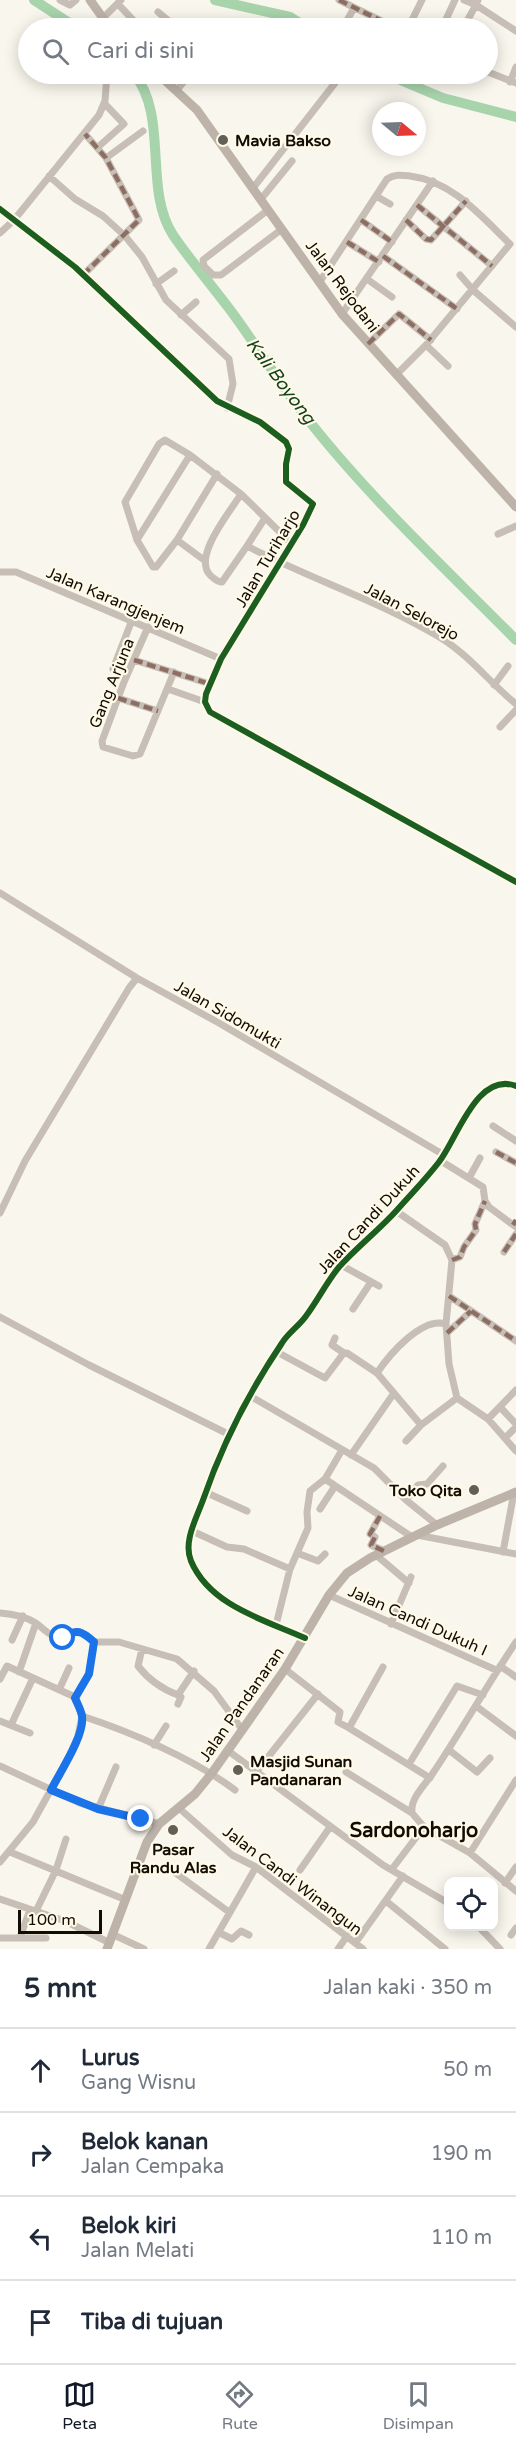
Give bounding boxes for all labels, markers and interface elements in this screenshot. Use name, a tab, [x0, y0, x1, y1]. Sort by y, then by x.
search box	[18, 18, 498, 84]
icon: search	[39, 35, 72, 68]
text: Cari di sini	[87, 38, 194, 64]
north arrow	[372, 102, 426, 156]
place label: Mavia Bakso	[235, 131, 331, 151]
marker: Mavia Bakso	[216, 133, 230, 147]
street label: Jalan Rejodani	[301, 237, 383, 337]
water label: Kali Boyong	[242, 334, 321, 430]
street label: Jalan Turiharjo	[231, 506, 305, 611]
street label: Jalan Karangjenjem	[43, 563, 188, 639]
street label: Jalan Selorejo	[361, 578, 462, 645]
street label: Gang Arjuna	[85, 635, 139, 731]
street label: Jalan Sidomukti	[171, 976, 284, 1054]
street label: Jalan Candi Dukuh	[313, 1161, 424, 1278]
place label: Toko Qita	[388, 1481, 462, 1501]
marker: Toko Qita	[467, 1483, 481, 1497]
street label: Jalan Candi Dukuh I	[345, 1581, 490, 1661]
route start	[49, 1624, 75, 1650]
street label: Jalan Pandanaran	[195, 1644, 289, 1766]
place label: Masjid Sunan Pandanaran	[250, 1752, 352, 1790]
marker: Masjid Sunan Pandanaran	[231, 1763, 245, 1777]
route end	[127, 1805, 153, 1831]
district label: Sardonoharjo	[350, 1819, 478, 1843]
street label: Jalan Candi Winangun	[219, 1822, 366, 1940]
marker: Pasar Randu Alas	[166, 1823, 180, 1837]
place label: Pasar Randu Alas	[130, 1840, 217, 1878]
map controls	[444, 1877, 498, 1931]
button: locate	[444, 1877, 498, 1931]
scale bar	[18, 1907, 102, 1934]
text: 100 m	[27, 1910, 76, 1930]
text: 5 mnt	[24, 1973, 96, 2004]
text: Jalan kaki · 350 m	[323, 1976, 492, 2000]
text: Lurus	[81, 2045, 139, 2071]
icon: ahead	[24, 2054, 57, 2087]
text: 50 m	[443, 2058, 492, 2082]
text: Gang Wisnu	[81, 2071, 196, 2095]
text: Belok kanan	[81, 2129, 208, 2155]
icon: right	[24, 2138, 57, 2171]
text: 190 m	[431, 2142, 492, 2166]
text: Jalan Cempaka	[81, 2155, 224, 2179]
text: Belok kiri	[81, 2213, 177, 2239]
icon: left	[24, 2222, 57, 2255]
text: 110 m	[431, 2226, 492, 2250]
text: Jalan Melati	[81, 2239, 194, 2263]
icon: arrive	[24, 2306, 57, 2339]
text: Tiba di tujuan	[81, 2309, 223, 2335]
tab: Peta	[62, 2378, 97, 2434]
tab: Rute	[222, 2378, 258, 2434]
tab: Disimpan	[383, 2378, 454, 2434]

